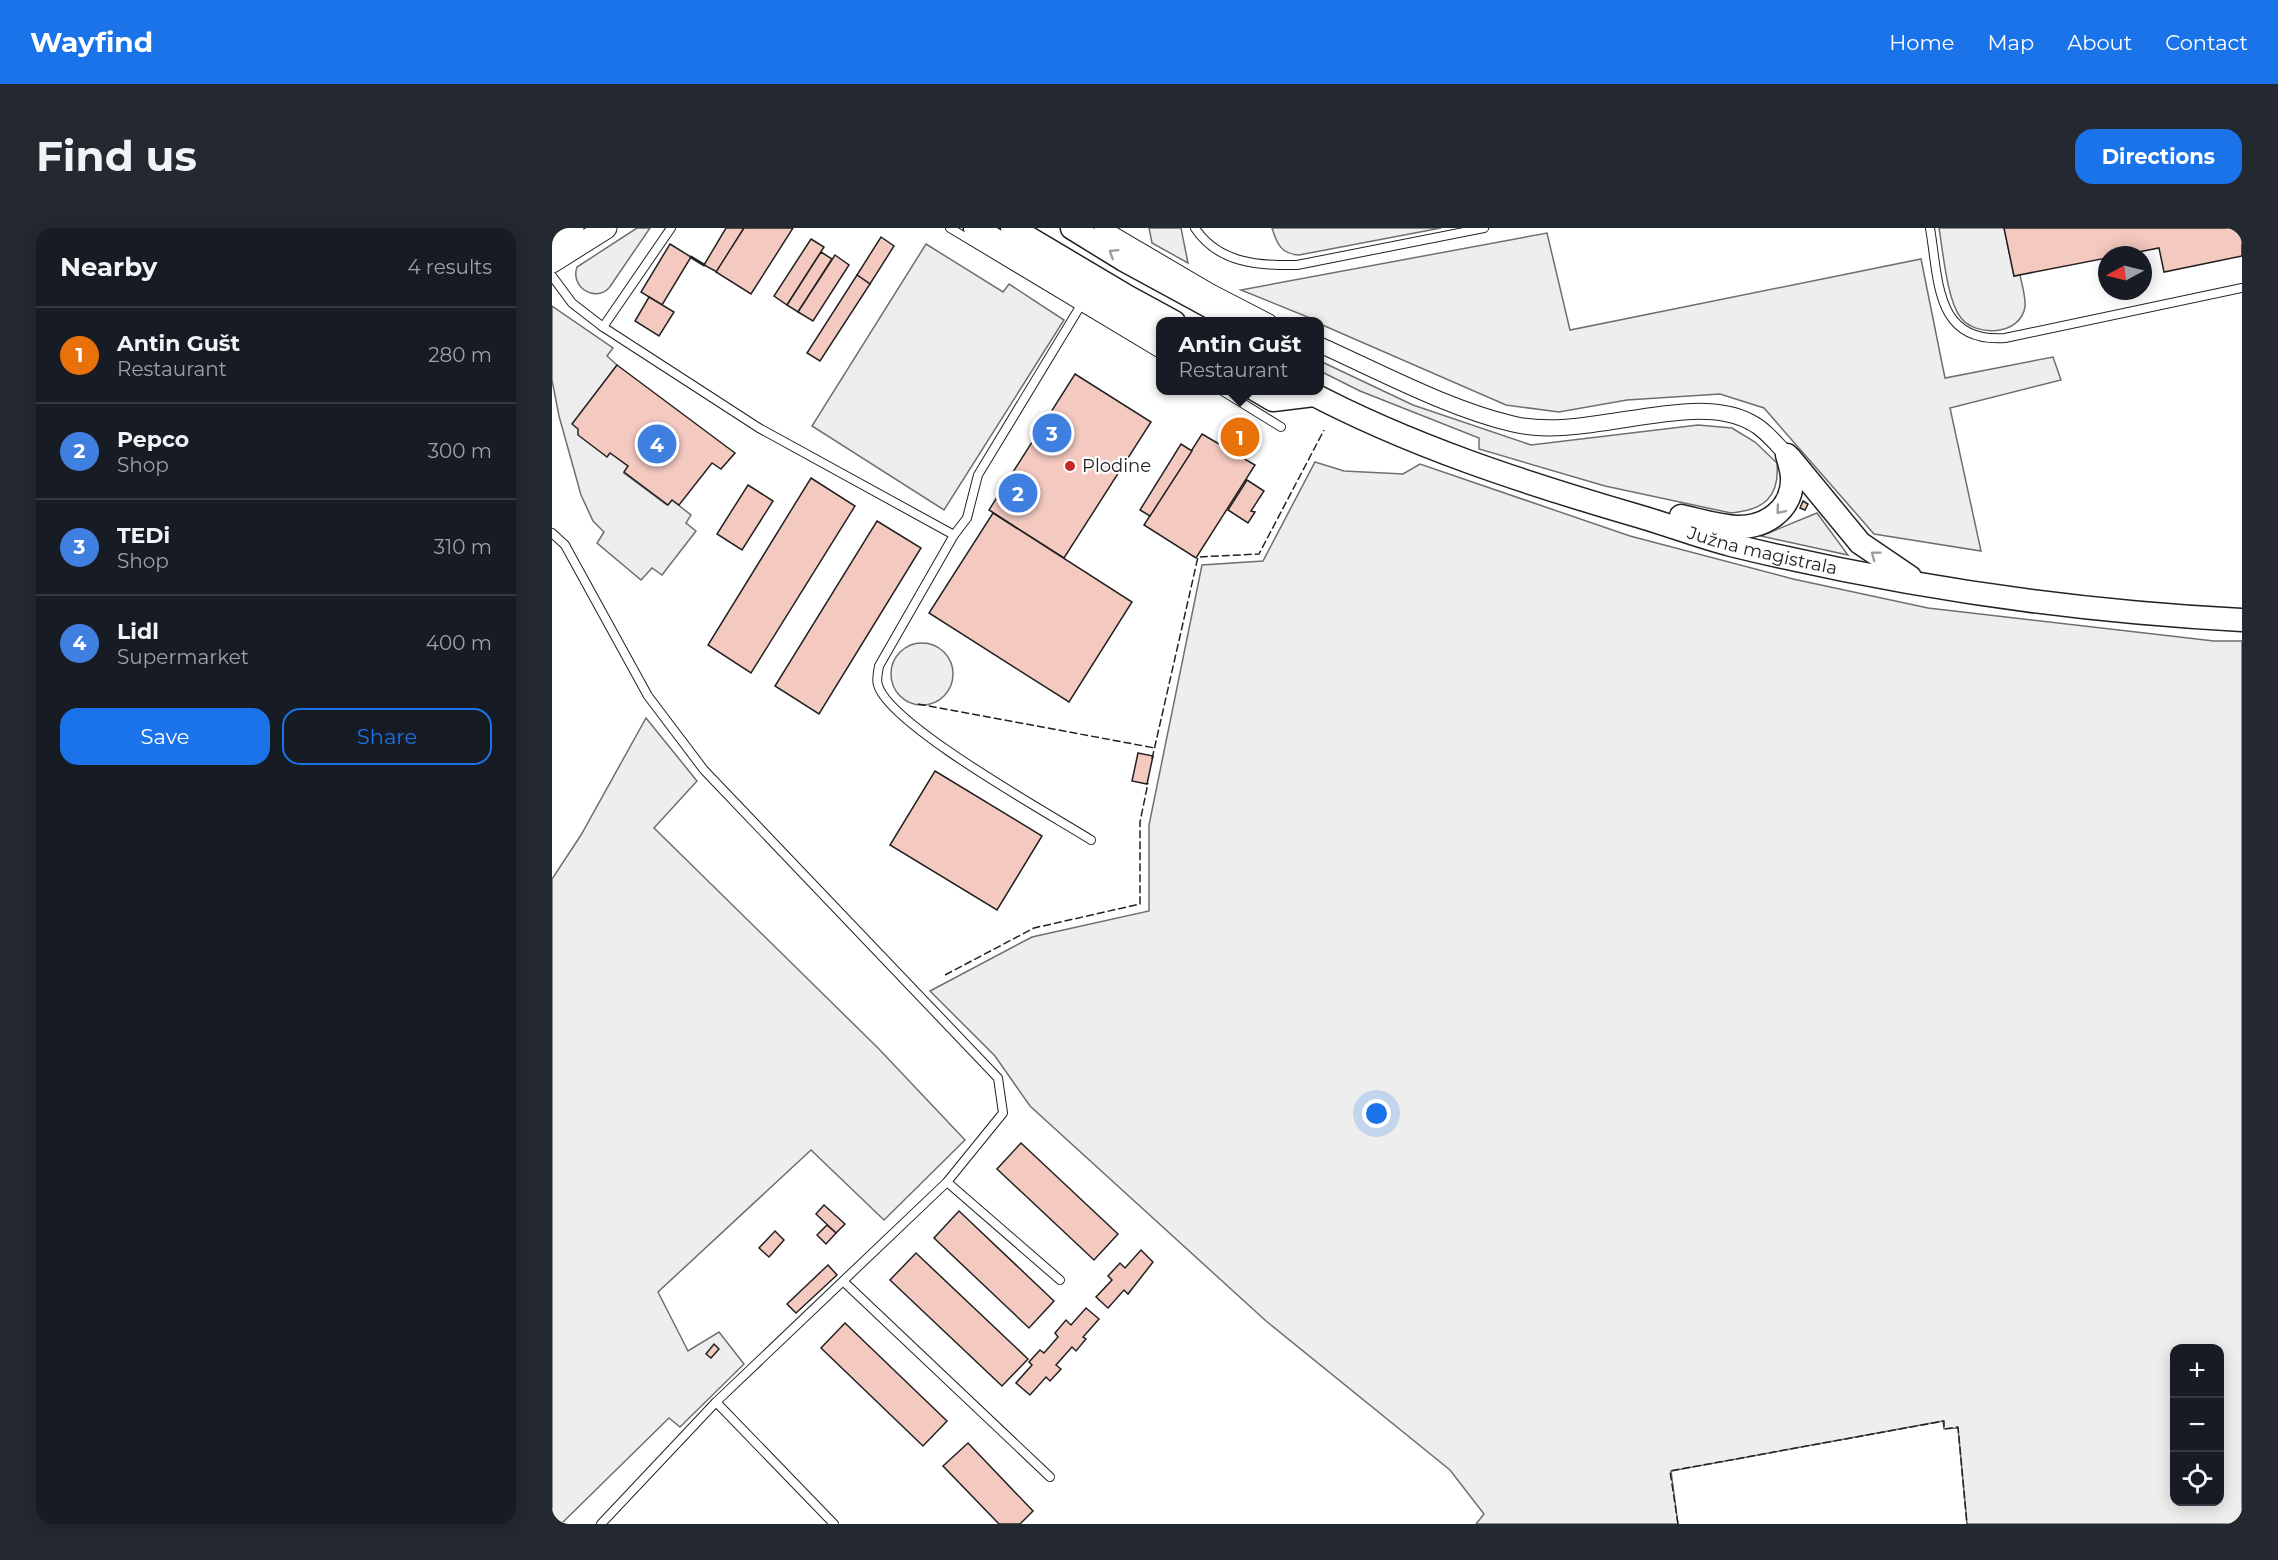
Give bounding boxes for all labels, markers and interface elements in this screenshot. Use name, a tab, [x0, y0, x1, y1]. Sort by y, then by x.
text: Wayfind	[30, 25, 153, 59]
text: Home	[1889, 30, 1954, 55]
text: Map	[1987, 30, 2034, 55]
text: About	[2067, 30, 2132, 55]
text: Contact	[2165, 30, 2248, 55]
button: Directions	[2075, 129, 2242, 184]
text: Find us	[36, 130, 197, 182]
north arrow	[2098, 246, 2152, 300]
one-way arrow	[1109, 249, 1119, 261]
text: Nearby	[60, 251, 157, 283]
text: 4 results	[407, 255, 492, 279]
popup	[1156, 317, 1324, 395]
text: Antin Gušt	[117, 330, 240, 357]
text: Antin Gušt	[1178, 331, 1302, 358]
text: 1	[76, 343, 83, 367]
text: 280 m	[428, 343, 492, 367]
text: Restaurant	[117, 357, 227, 381]
text: Restaurant	[1178, 358, 1288, 382]
pin: 3	[1032, 410, 1072, 456]
pin: 1	[1220, 414, 1260, 460]
pin: 4	[638, 422, 676, 466]
text: Pepco	[117, 426, 189, 453]
text: 2	[74, 439, 85, 463]
text: 300 m	[428, 439, 492, 463]
text: Shop	[117, 453, 169, 477]
place label: Plodine	[1082, 455, 1151, 477]
marker: Plodine	[1063, 459, 1077, 473]
pin: 2	[998, 470, 1038, 516]
one-way arrow	[1776, 503, 1787, 514]
street label: Južna magistrala	[1684, 521, 1839, 579]
text: TEDi	[117, 522, 170, 549]
text: 3	[74, 535, 85, 559]
text: 310 m	[434, 535, 492, 559]
text: Shop	[117, 549, 169, 573]
one-way arrow	[1870, 551, 1881, 562]
text: Lidl	[117, 618, 159, 645]
text: 4	[73, 631, 86, 655]
text: 400 m	[426, 631, 492, 655]
text: Supermarket	[117, 645, 249, 669]
button: Save	[60, 708, 270, 765]
button: Share	[282, 708, 492, 765]
your location	[1362, 1099, 1391, 1128]
map controls	[2170, 1344, 2224, 1506]
button: +	[2170, 1344, 2224, 1398]
button: −	[2170, 1398, 2224, 1452]
button: locate	[2170, 1452, 2224, 1506]

